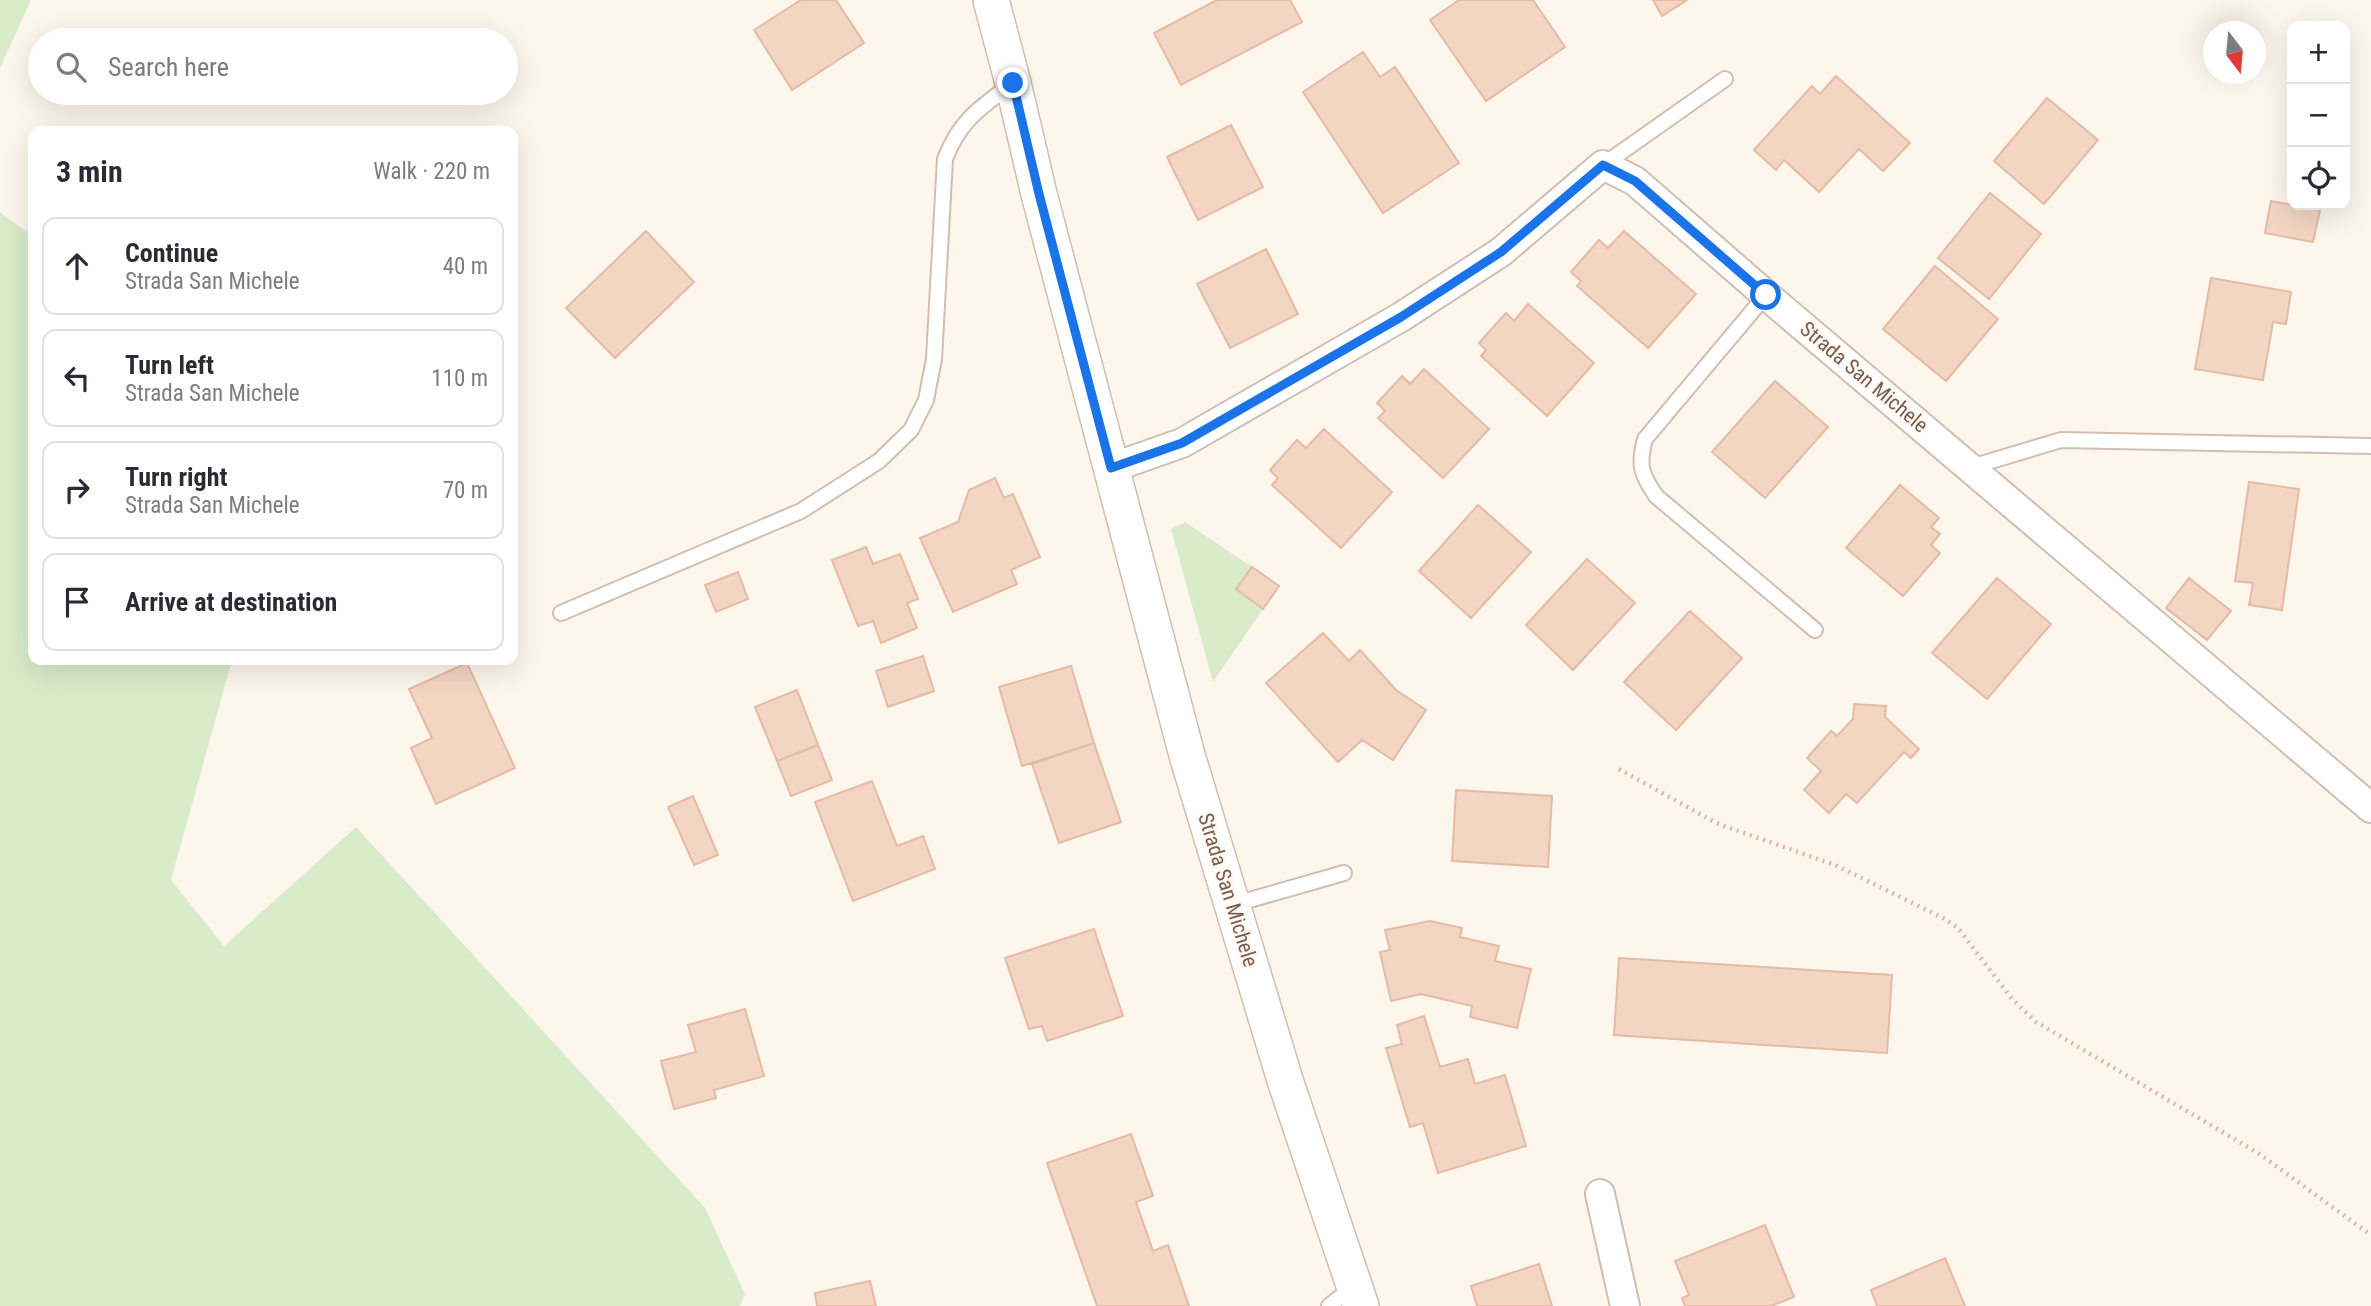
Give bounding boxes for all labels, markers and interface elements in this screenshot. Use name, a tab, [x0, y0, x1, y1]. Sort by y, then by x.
north arrow	[2203, 21, 2266, 84]
map controls	[2287, 21, 2350, 210]
button: +	[2287, 21, 2350, 84]
search box	[28, 28, 518, 105]
icon: search	[52, 48, 90, 86]
text: Search here	[108, 52, 229, 82]
route end	[997, 67, 1028, 98]
button: −	[2287, 84, 2350, 147]
button: locate	[2287, 147, 2350, 210]
text: 3 min	[56, 154, 123, 189]
text: Walk · 220 m	[373, 158, 490, 185]
text: Continue	[125, 238, 218, 268]
icon: ahead	[58, 247, 96, 285]
text: 40 m	[443, 253, 488, 280]
text: Strada San Michele	[125, 268, 300, 295]
route start	[1750, 279, 1781, 310]
street label: Strada San Michele	[1795, 317, 1933, 438]
text: Turn left	[125, 350, 214, 380]
icon: left	[58, 359, 96, 397]
text: 110 m	[431, 365, 488, 392]
text: Strada San Michele	[125, 380, 300, 407]
text: Turn right	[125, 462, 227, 492]
icon: right	[58, 471, 96, 509]
text: 70 m	[443, 477, 488, 504]
text: Strada San Michele	[125, 492, 300, 519]
icon: arrive	[58, 583, 96, 621]
text: Arrive at destination	[125, 587, 337, 617]
street label: Strada San Michele	[1193, 810, 1263, 970]

